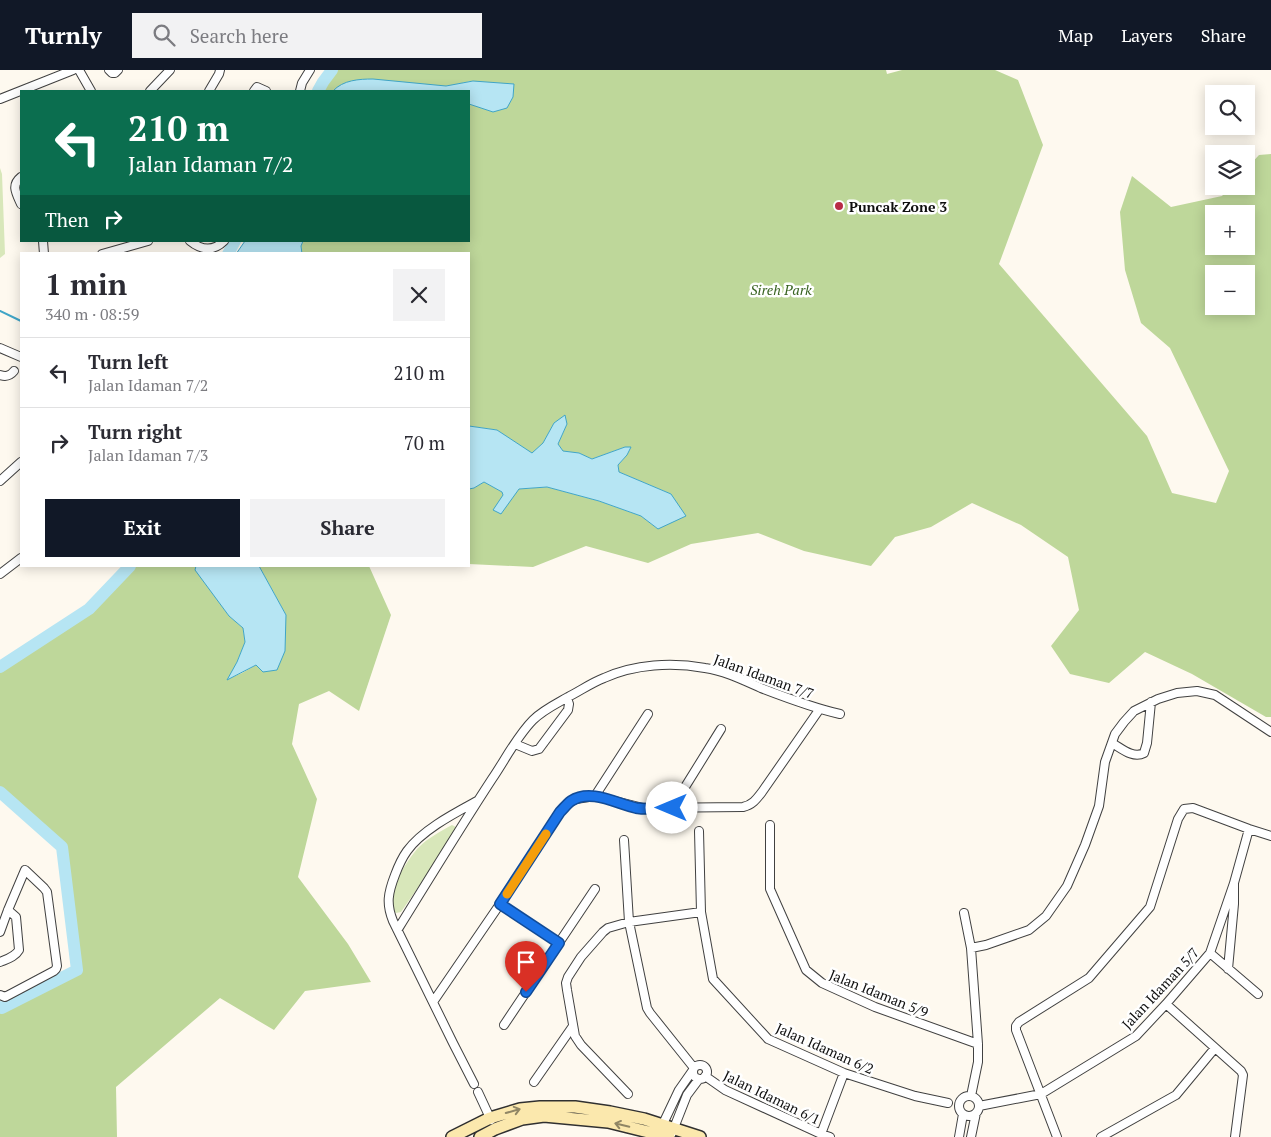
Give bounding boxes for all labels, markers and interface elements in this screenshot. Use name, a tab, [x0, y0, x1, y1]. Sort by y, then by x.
search box	[132, 13, 482, 58]
text: Turnly	[25, 19, 102, 51]
icon: search	[150, 21, 178, 49]
text: Search here	[190, 23, 288, 48]
text: Map	[1058, 23, 1093, 47]
text: Layers	[1121, 23, 1173, 47]
text: Share	[1201, 23, 1246, 47]
map controls	[1205, 85, 1255, 315]
button: search	[1205, 85, 1255, 135]
text: 210 m	[128, 105, 229, 151]
icon: left	[45, 110, 110, 175]
button: layers	[1205, 145, 1255, 195]
text: Jalan Idaman 7/2	[128, 149, 293, 178]
place label: Puncak Zone 3	[849, 197, 947, 216]
marker: Puncak Zone 3	[833, 200, 845, 212]
icon: right	[99, 205, 127, 233]
button: +	[1205, 205, 1255, 255]
text: Then	[45, 207, 89, 232]
text: 1 min	[45, 264, 127, 304]
button: −	[1205, 265, 1255, 315]
button: close	[393, 269, 445, 321]
park label: Sireh Park	[750, 280, 812, 299]
text: 340 m · 08:59	[45, 303, 139, 325]
text: Turn left	[88, 349, 169, 374]
icon: left	[45, 359, 73, 387]
text: 210 m	[394, 360, 445, 385]
text: Jalan Idaman 7/2	[88, 374, 208, 396]
text: Turn right	[88, 419, 182, 444]
icon: right	[45, 429, 73, 457]
text: 70 m	[404, 430, 445, 455]
text: Jalan Idaman 7/3	[88, 444, 208, 466]
button: Exit	[45, 499, 240, 557]
button: Share	[250, 499, 445, 557]
street label: Jalan Idaman 7/7	[711, 649, 817, 703]
position arrow	[645, 781, 697, 833]
pin	[505, 941, 547, 992]
street label: Jalan Idaman 5/7	[1117, 943, 1203, 1033]
icon: arrive	[512, 948, 540, 976]
street label: Jalan Idaman 5/9	[827, 964, 931, 1022]
street label: Jalan Idaman 6/2	[773, 1018, 877, 1078]
street label: Jalan Idaman 6/1	[721, 1065, 823, 1129]
one-way arrow	[504, 1106, 520, 1116]
one-way arrow	[614, 1120, 630, 1129]

